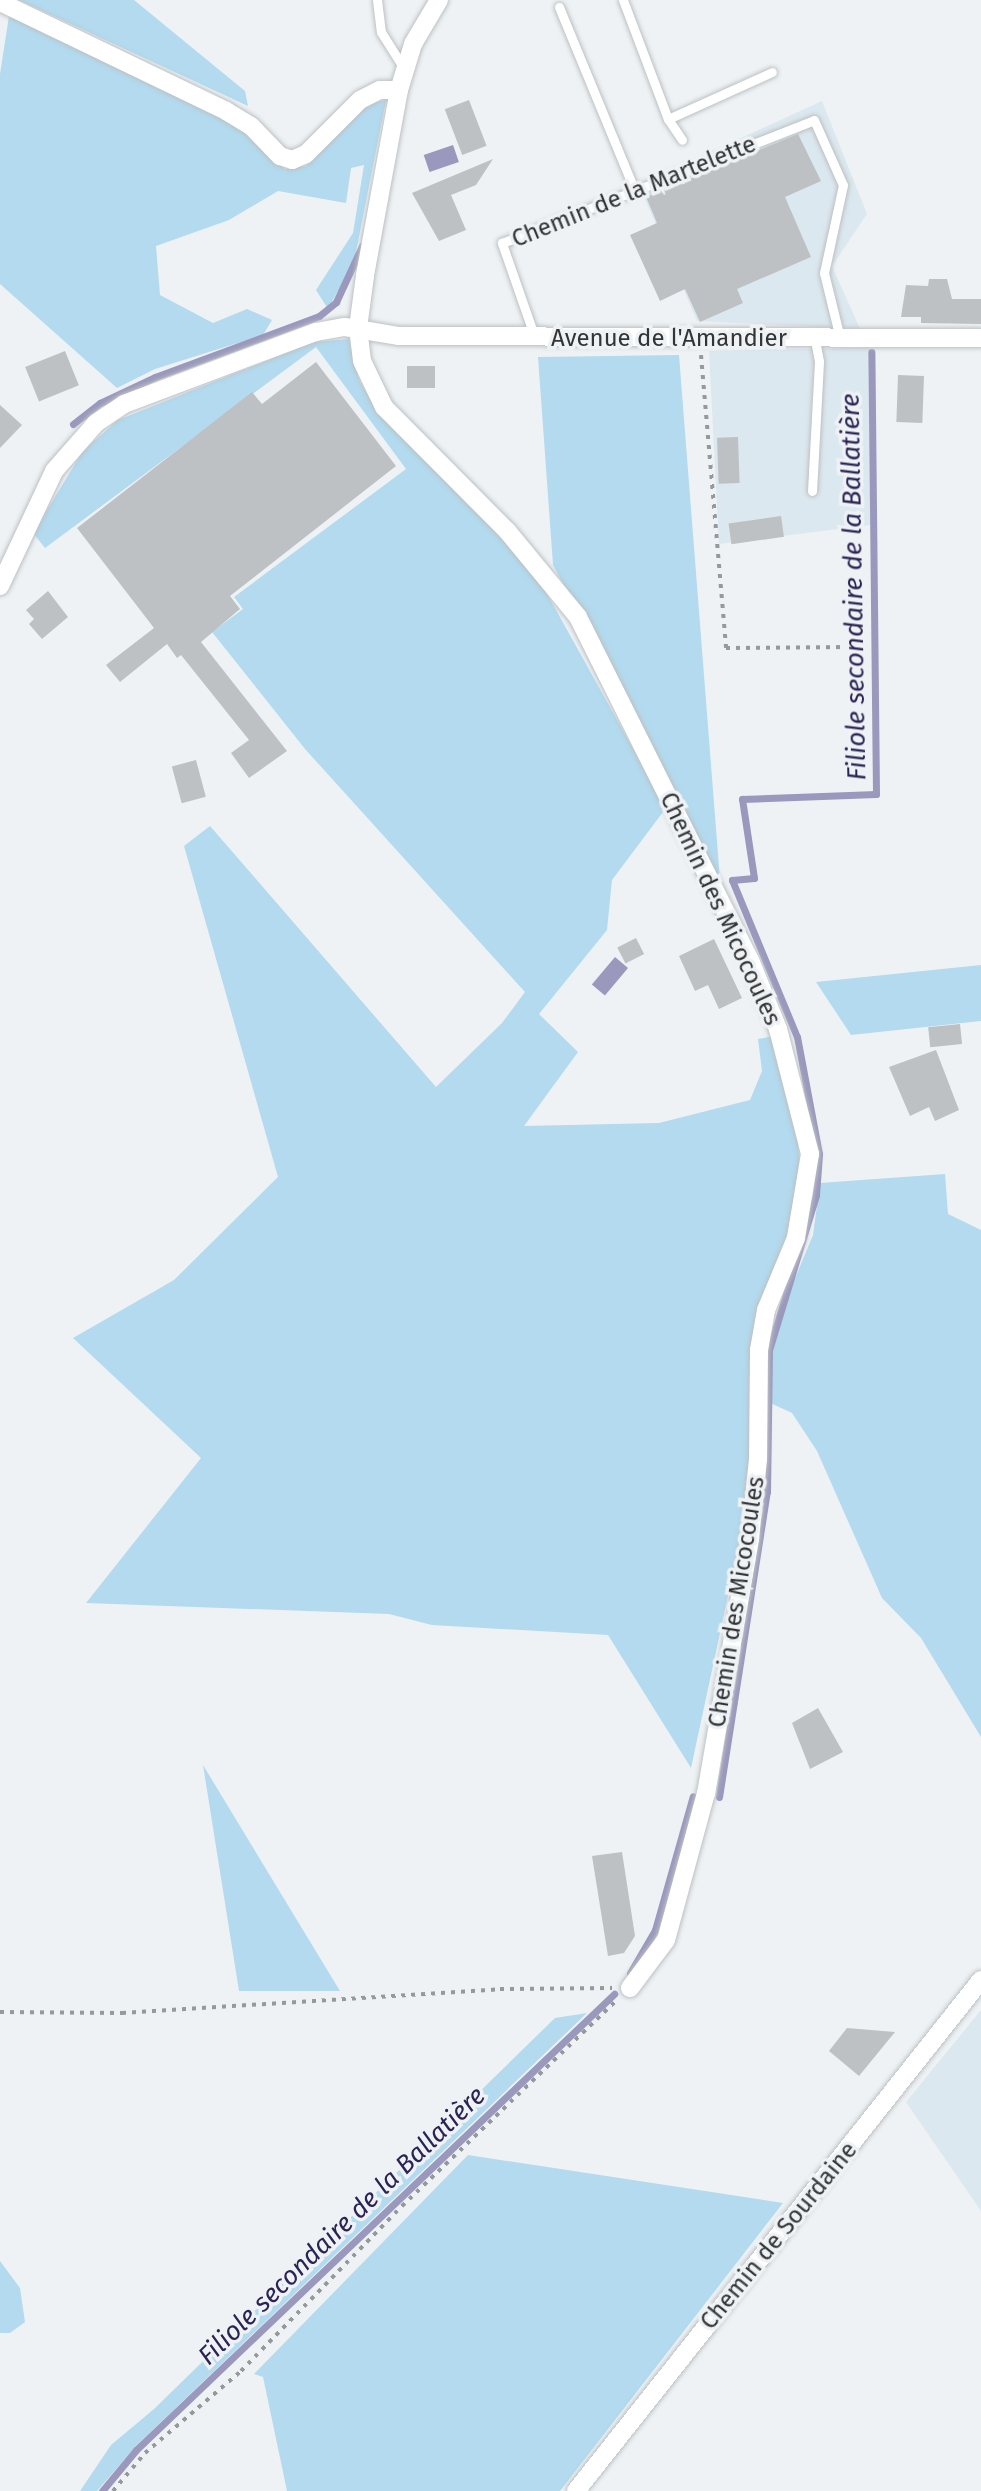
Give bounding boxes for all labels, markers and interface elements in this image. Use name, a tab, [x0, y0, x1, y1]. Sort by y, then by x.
street label: Chemin de la Martelette	[508, 130, 760, 254]
street label: Avenue de l'Amandier	[551, 325, 787, 353]
water label: Filiole secondaire de la Ballatière	[835, 393, 873, 781]
street label: Chemin des Micocoules	[653, 788, 787, 1030]
street label: Chemin des Micocoules	[703, 1474, 771, 1730]
water label: Filiole secondaire de la Ballatière	[192, 2080, 492, 2372]
street label: Chemin de Sourdaine	[695, 2136, 863, 2336]

